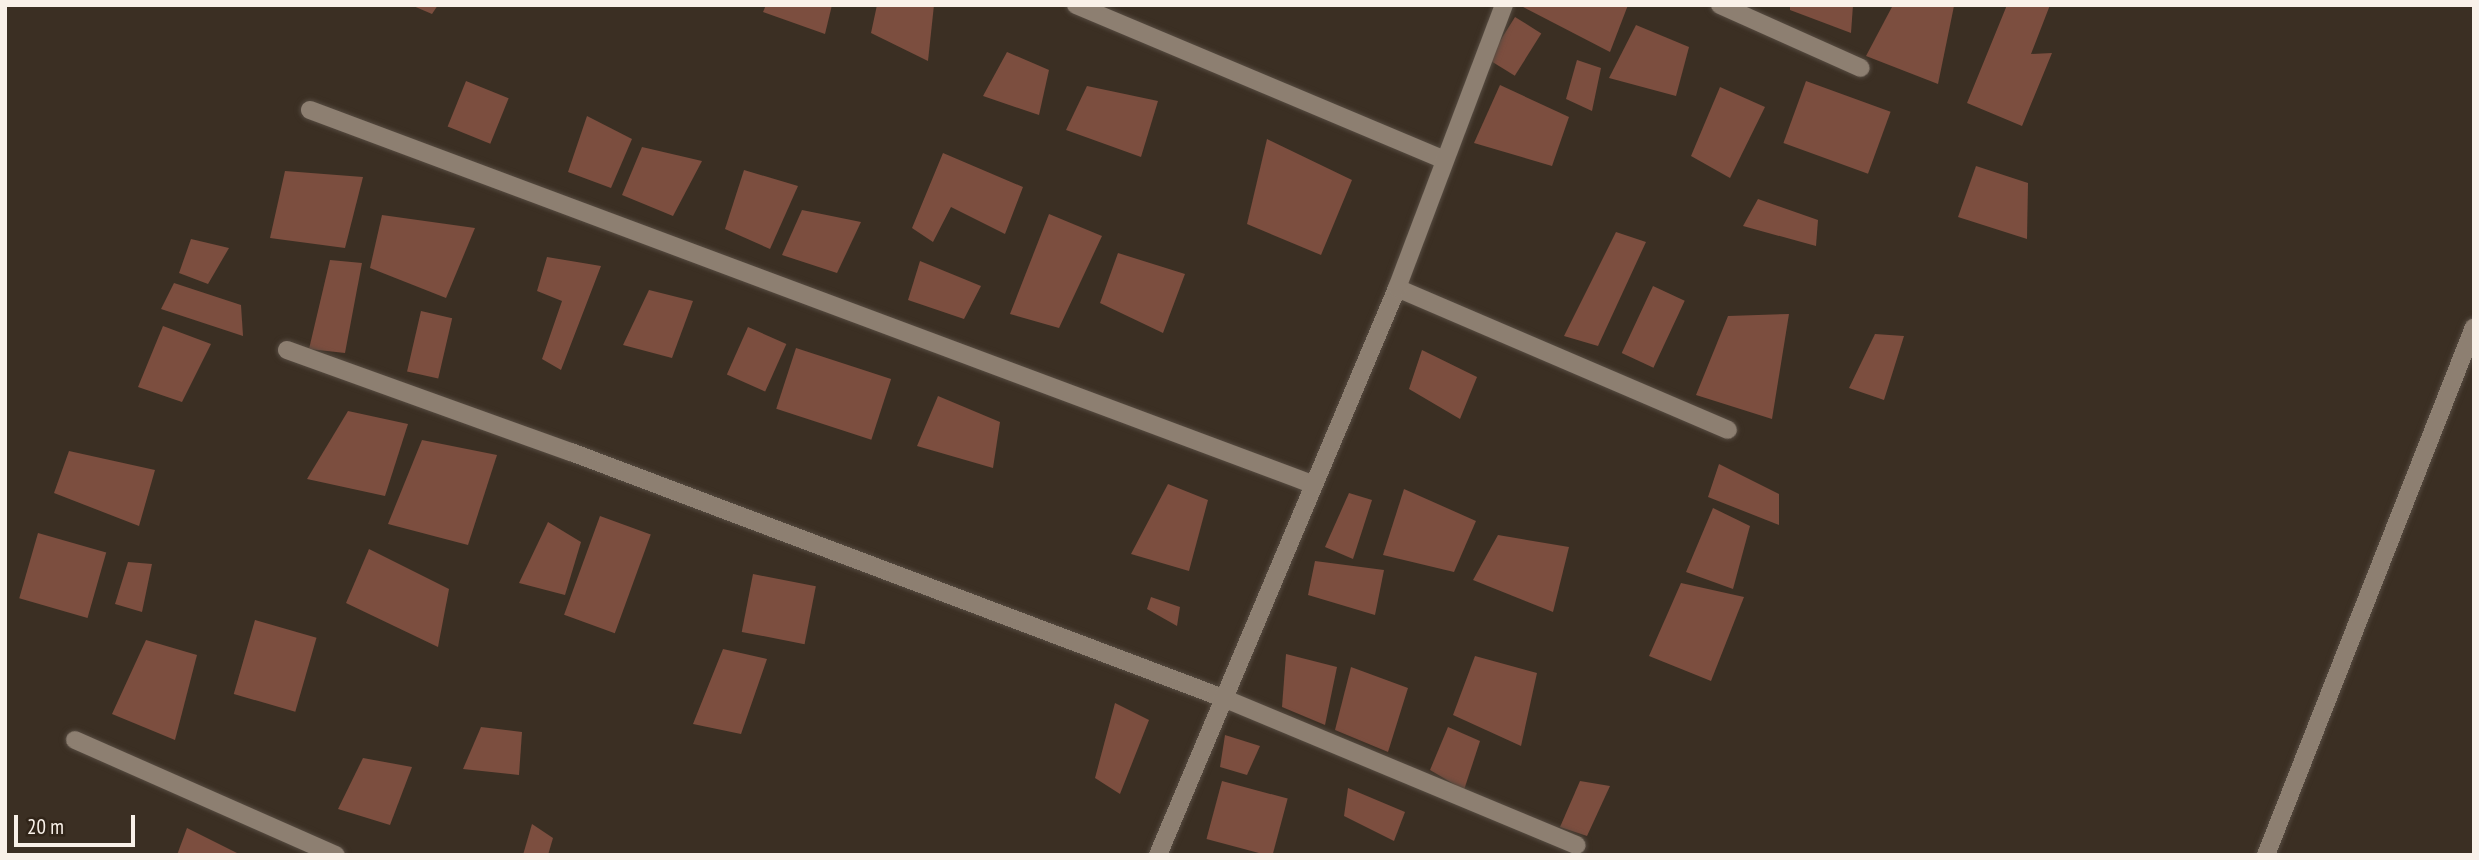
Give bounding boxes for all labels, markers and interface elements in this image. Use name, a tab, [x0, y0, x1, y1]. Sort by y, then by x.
scale bar	[18, 800, 138, 844]
text: 20 m	[27, 813, 64, 840]

